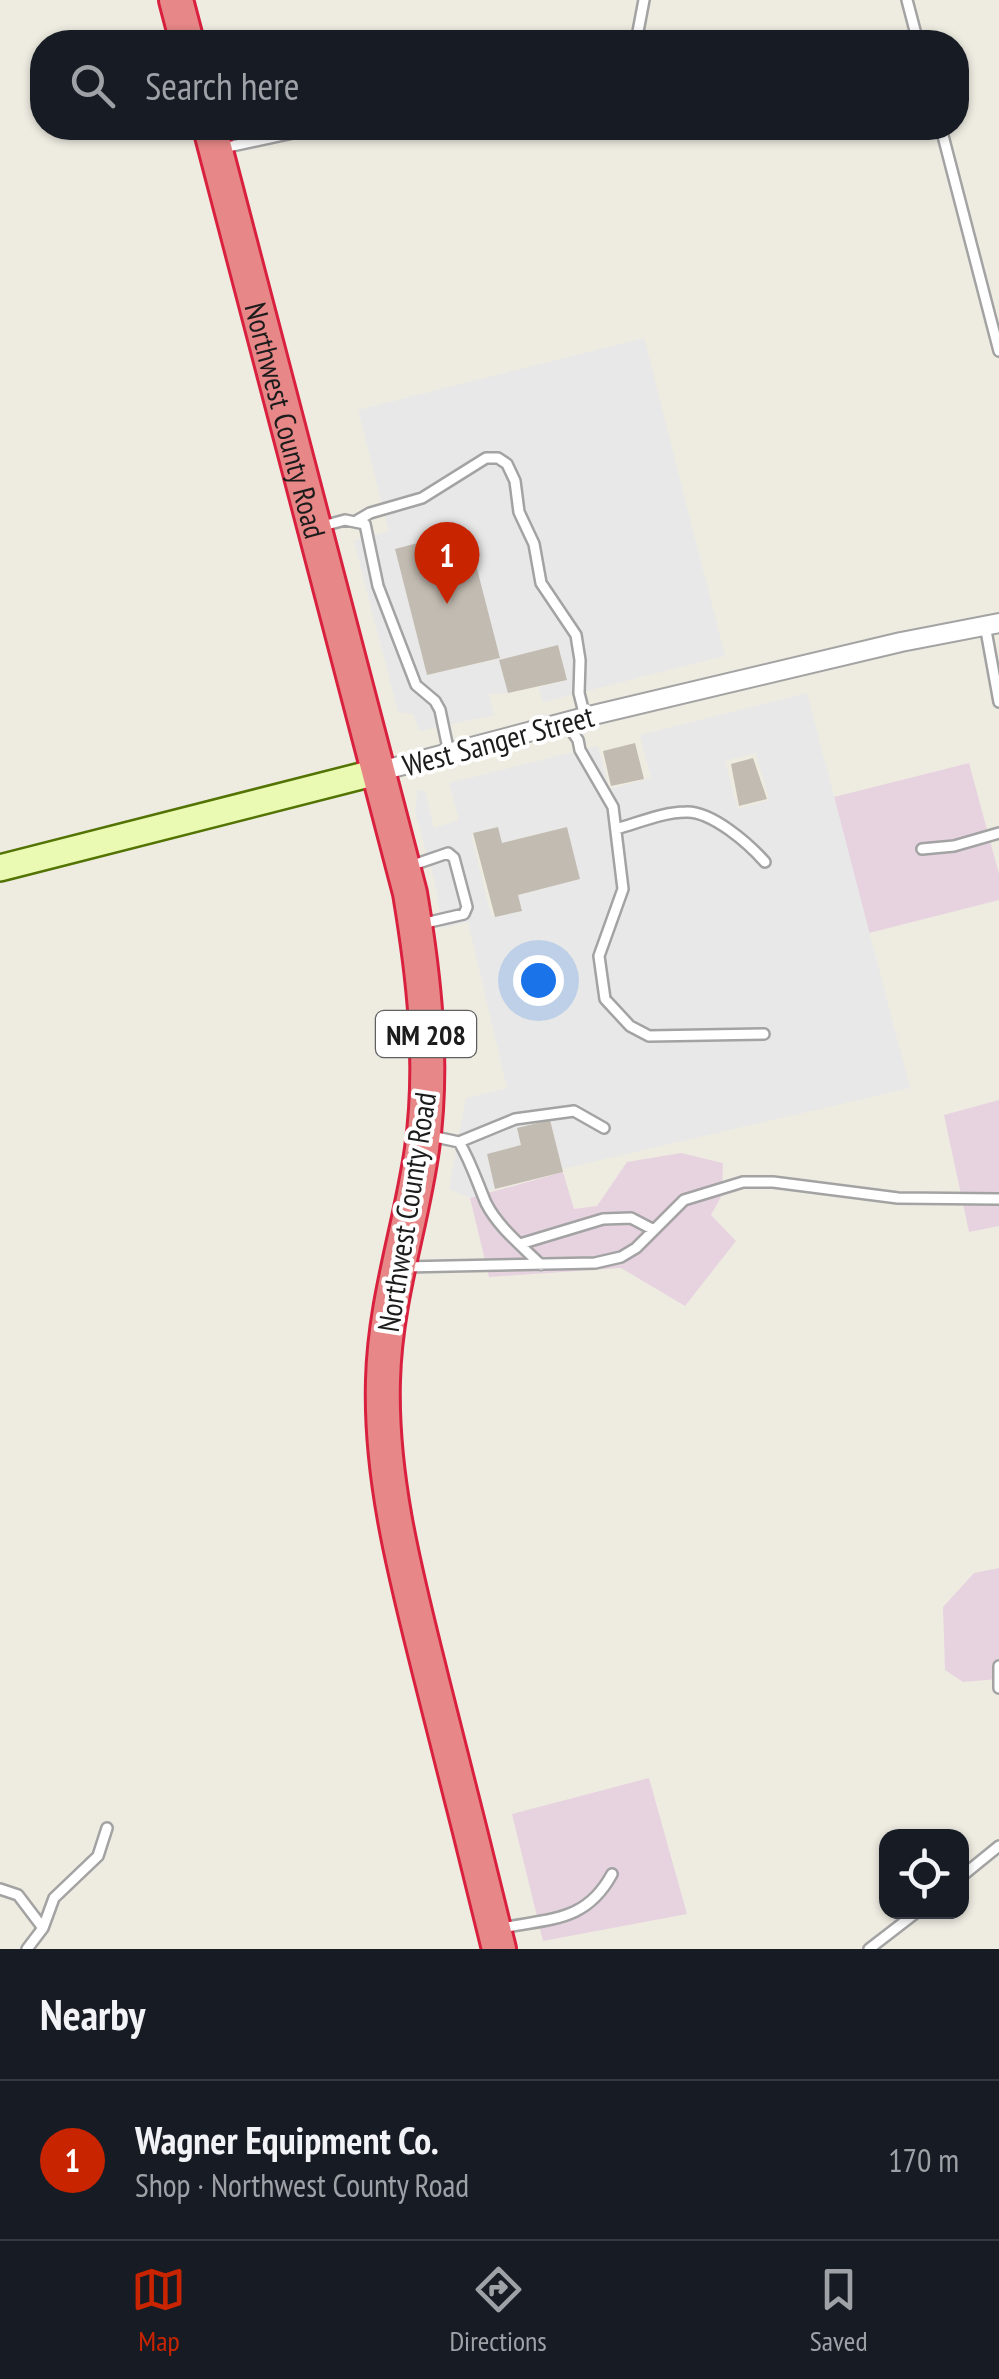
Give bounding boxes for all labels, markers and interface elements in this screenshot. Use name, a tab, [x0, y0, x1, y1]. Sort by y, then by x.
search box	[30, 30, 969, 140]
icon: search	[65, 58, 120, 113]
text: Search here	[145, 61, 299, 110]
street label: Northwest County Road	[237, 298, 336, 542]
pin: 1	[414, 522, 480, 604]
street label: West Sanger Street	[398, 696, 599, 784]
your location	[513, 955, 564, 1006]
road number: NM 208	[376, 1011, 476, 1057]
street label: Northwest County Road	[368, 1089, 444, 1335]
map controls	[879, 1829, 969, 1919]
button: locate	[879, 1829, 969, 1919]
text: Nearby	[40, 1987, 145, 2042]
text: Wagner Equipment Co.	[135, 2115, 439, 2164]
text: 1	[65, 2139, 80, 2181]
text: 170 m	[888, 2139, 959, 2181]
text: Shop · Northwest County Road	[135, 2164, 469, 2206]
tab: Map	[131, 2262, 186, 2359]
tab: Directions	[449, 2262, 547, 2359]
tab: Saved	[810, 2262, 868, 2359]

